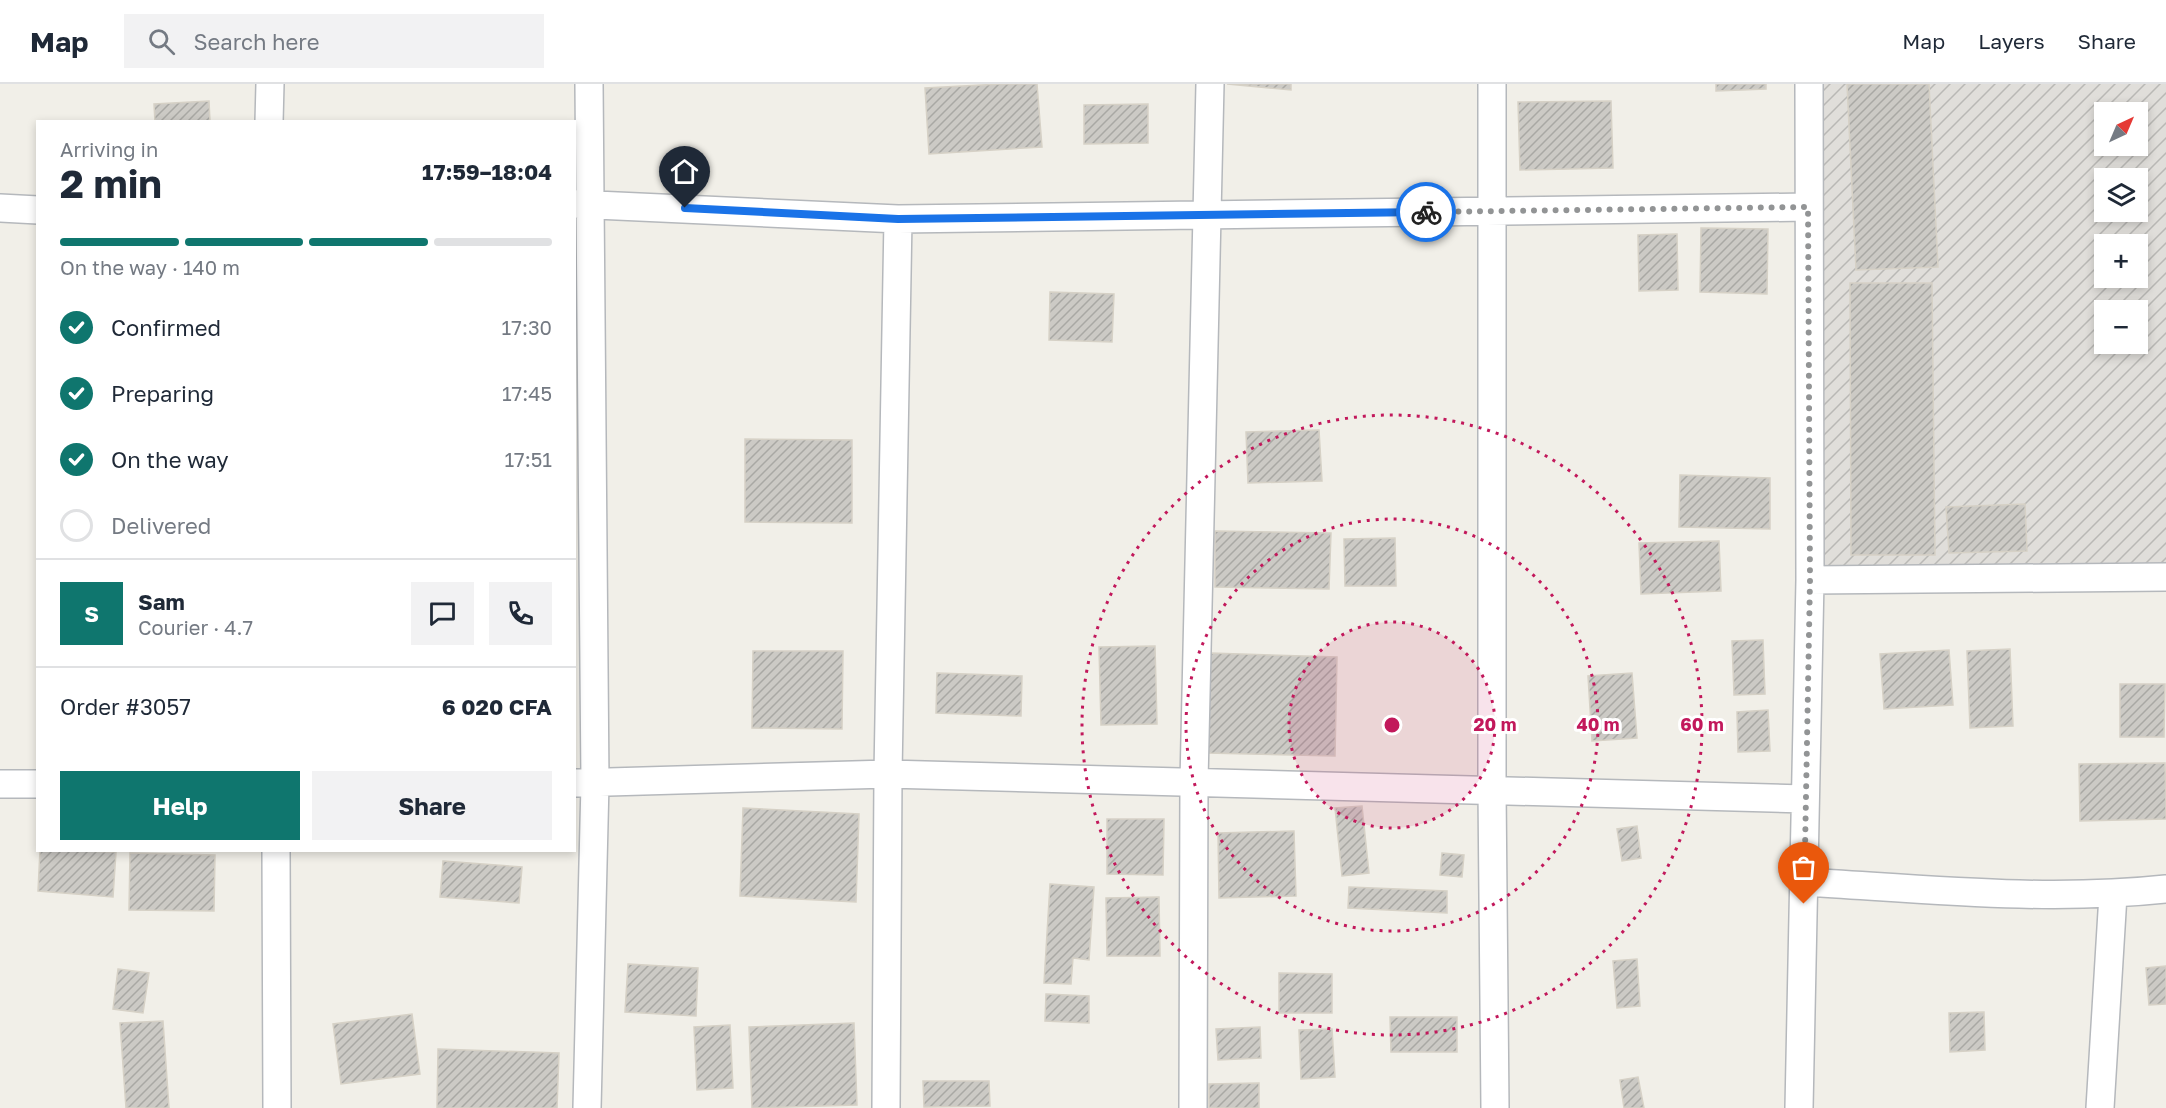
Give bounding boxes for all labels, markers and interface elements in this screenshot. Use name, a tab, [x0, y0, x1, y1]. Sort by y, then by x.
search box	[124, 14, 544, 68]
text: Map	[30, 25, 88, 58]
icon: search	[145, 25, 178, 58]
text: Search here	[193, 28, 319, 55]
text: Map	[1902, 28, 1945, 54]
text: Layers	[1978, 28, 2045, 54]
text: Share	[2078, 28, 2136, 54]
north arrow	[2094, 102, 2148, 156]
map controls	[2094, 102, 2148, 354]
text: Arriving in	[60, 137, 158, 161]
pin	[659, 146, 710, 208]
icon: home	[668, 155, 701, 188]
text: 17:59–18:04	[422, 158, 552, 185]
text: 2 min	[60, 160, 162, 207]
button: layers	[2094, 168, 2148, 222]
courier	[1396, 182, 1456, 242]
icon: bike	[1410, 196, 1443, 229]
button: +	[2094, 234, 2148, 288]
text: On the way · 140 m	[60, 255, 240, 279]
button: −	[2094, 300, 2148, 354]
icon: check	[60, 311, 93, 344]
text: Confirmed	[111, 314, 221, 341]
text: 17:30	[502, 315, 552, 339]
icon: check	[60, 377, 93, 410]
text: Preparing	[111, 380, 214, 407]
text: 17:45	[502, 381, 552, 405]
icon: check	[60, 443, 93, 476]
text: On the way	[111, 446, 229, 473]
text: 17:51	[504, 447, 552, 471]
text: Delivered	[111, 512, 211, 539]
button: chat	[411, 582, 474, 645]
button: phone	[489, 582, 552, 645]
text: Sam	[138, 588, 185, 615]
text: S	[84, 600, 99, 627]
text: Courier · 4.7	[138, 615, 253, 639]
text: Order #3057	[60, 693, 191, 720]
text: 6 020 CFA	[442, 693, 552, 720]
text: 20 m	[1474, 713, 1516, 735]
text: 40 m	[1576, 713, 1620, 735]
text: 60 m	[1680, 713, 1724, 735]
centre of rings	[1382, 715, 1402, 735]
button: Help	[60, 771, 300, 840]
button: Share	[312, 771, 552, 840]
pin	[1778, 842, 1829, 904]
icon: bag	[1787, 851, 1820, 884]

